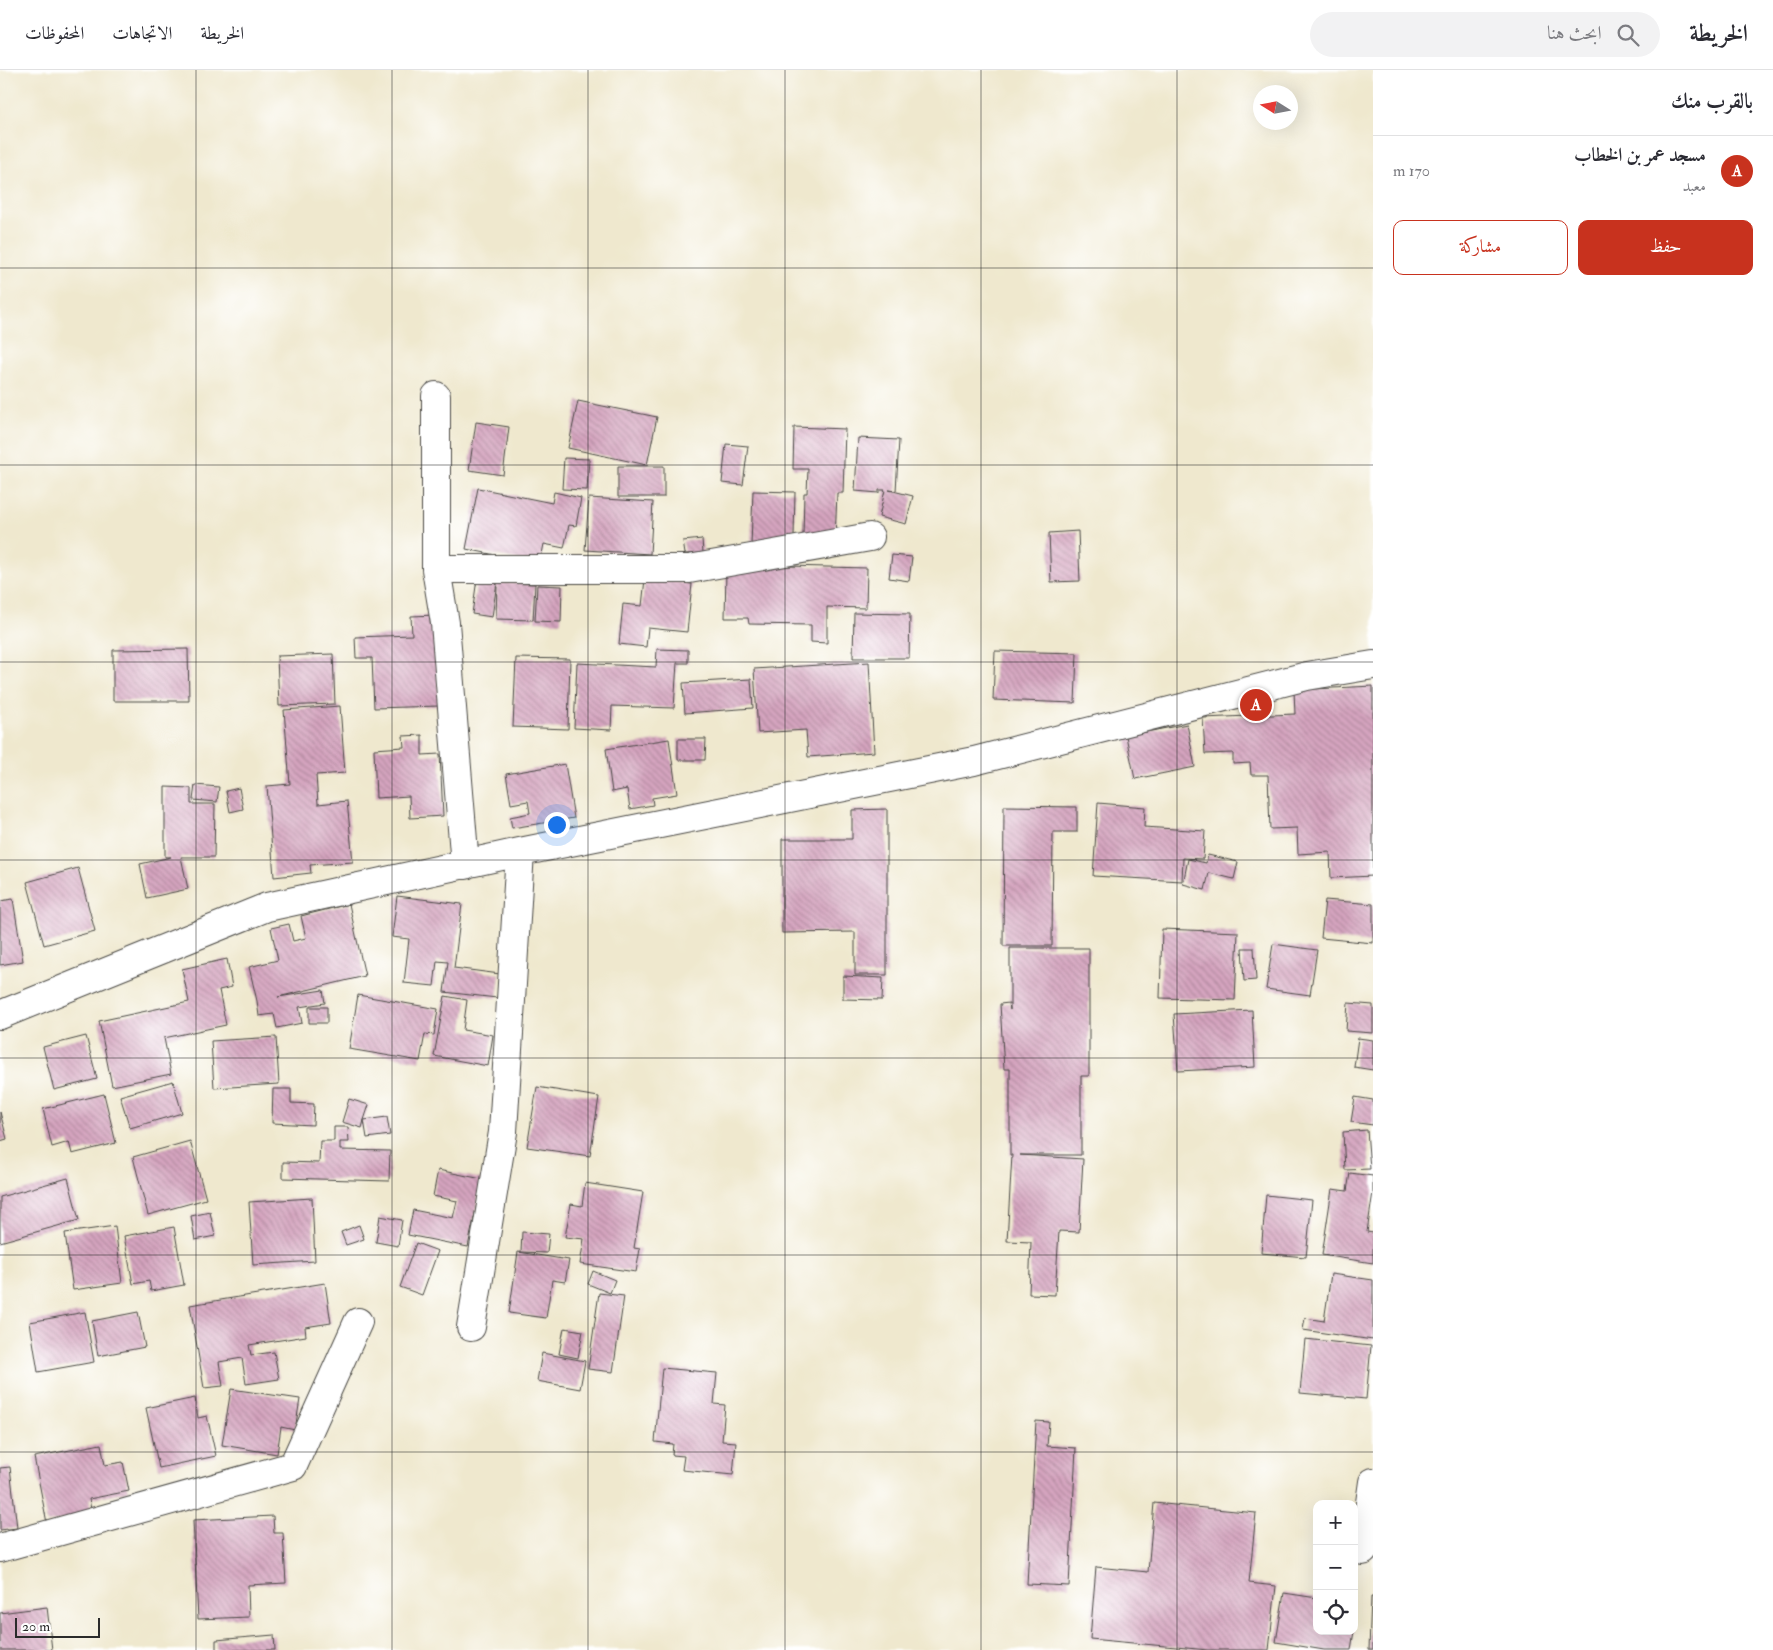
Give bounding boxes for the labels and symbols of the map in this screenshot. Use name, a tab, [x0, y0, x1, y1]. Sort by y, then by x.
north arrow	[1253, 85, 1298, 130]
pin: A	[1240, 686, 1272, 724]
your location	[544, 812, 570, 838]
scale bar	[15, 1615, 100, 1638]

